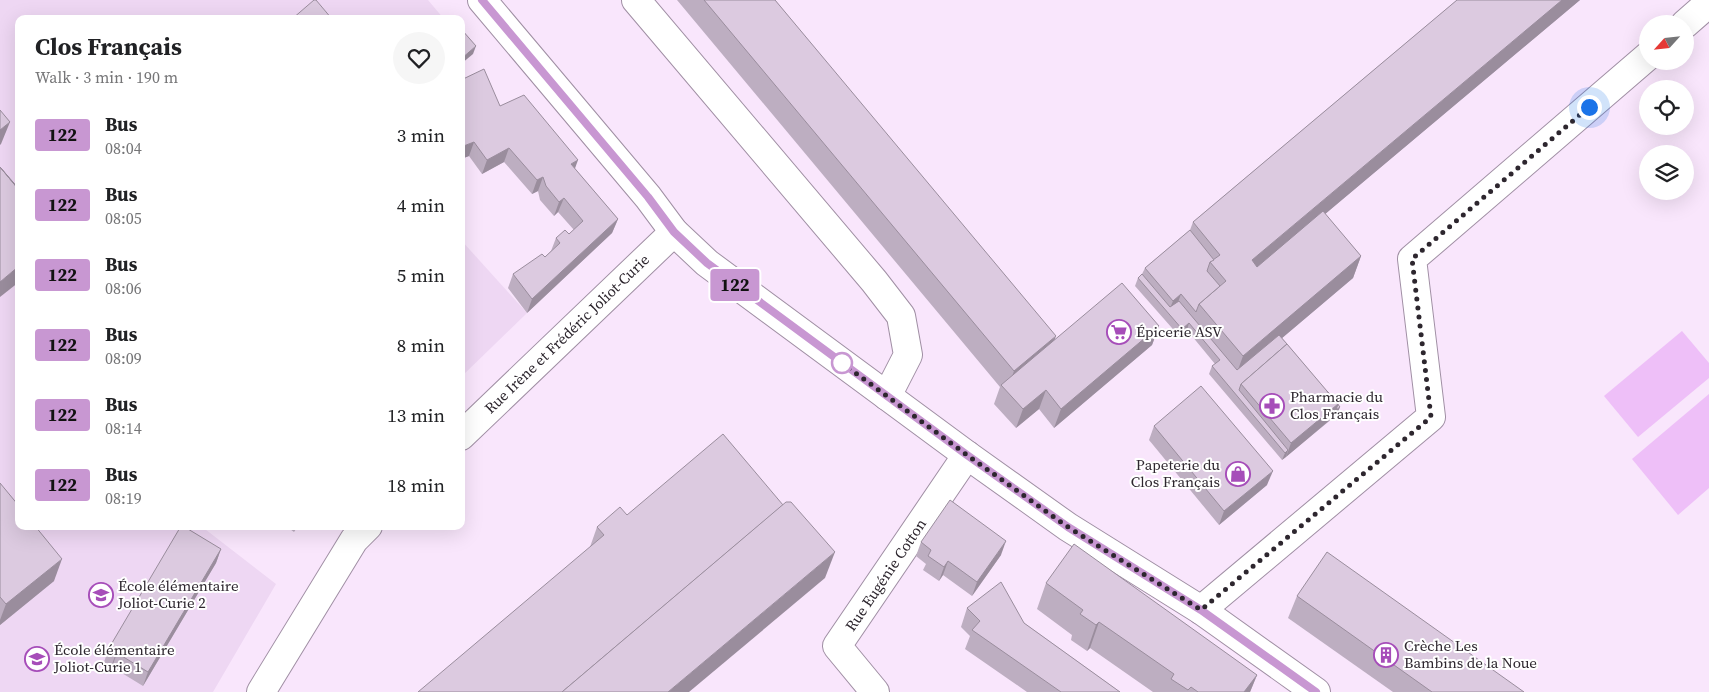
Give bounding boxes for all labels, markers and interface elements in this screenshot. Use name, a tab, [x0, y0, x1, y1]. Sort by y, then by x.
north arrow	[1639, 15, 1694, 70]
map controls	[1639, 15, 1694, 200]
text: Clos Français	[35, 30, 182, 63]
button: heart	[393, 32, 445, 84]
text: Walk · 3 min · 190 m	[35, 66, 178, 88]
button: locate	[1639, 80, 1694, 135]
your location	[1577, 95, 1602, 120]
text: Bus	[105, 111, 137, 137]
text: 122	[48, 122, 77, 147]
text: 3 min	[397, 122, 445, 148]
text: 08:04	[105, 137, 142, 159]
button: layers	[1639, 145, 1694, 200]
text: Bus	[105, 181, 137, 207]
text: 122	[48, 192, 77, 217]
text: 4 min	[397, 192, 445, 218]
text: 08:05	[105, 207, 142, 229]
street label: Rue Irène et Frédéric Joliot-Curie	[480, 249, 654, 418]
text: Bus	[105, 251, 137, 277]
text: 122	[48, 262, 77, 287]
text: 5 min	[397, 262, 445, 288]
line badge: 122	[706, 269, 764, 301]
text: 122	[720, 272, 750, 297]
text: 08:06	[105, 277, 142, 299]
supermarket icon: Épicerie ASV	[1106, 319, 1132, 345]
text: Bus	[105, 321, 137, 347]
place label: Épicerie ASV	[1136, 321, 1222, 342]
text: 122	[48, 332, 77, 357]
text: 8 min	[397, 332, 445, 358]
text: 08:09	[105, 347, 142, 369]
unlabelled marker	[831, 352, 853, 374]
place label: Pharmacie du Clos Français	[1290, 386, 1383, 424]
text: Bus	[105, 391, 137, 417]
pharmacy icon: Pharmacie du Clos Français	[1259, 393, 1285, 419]
text: 122	[48, 402, 77, 427]
text: 13 min	[387, 402, 445, 428]
text: 08:14	[105, 417, 142, 439]
place label: Papeterie du Clos Français	[1131, 454, 1220, 492]
text: Bus	[105, 461, 137, 487]
shop icon: Papeterie du Clos Français	[1225, 461, 1251, 487]
text: 122	[48, 472, 77, 497]
text: 18 min	[387, 472, 445, 498]
text: 08:19	[105, 487, 142, 509]
street label: Rue Eugénie Cotton	[840, 514, 931, 635]
place label: École élémentaire Joliot-Curie 2	[117, 575, 239, 613]
school or university icon: École élémentaire Joliot-Curie 2	[88, 582, 114, 608]
place label: Crèche Les Bambins de la Noue	[1404, 635, 1537, 673]
place label: École élémentaire Joliot-Curie 1	[53, 639, 175, 677]
building icon: Crèche Les Bambins de la Noue	[1373, 642, 1399, 668]
school or university icon: École élémentaire Joliot-Curie 1	[24, 646, 50, 672]

